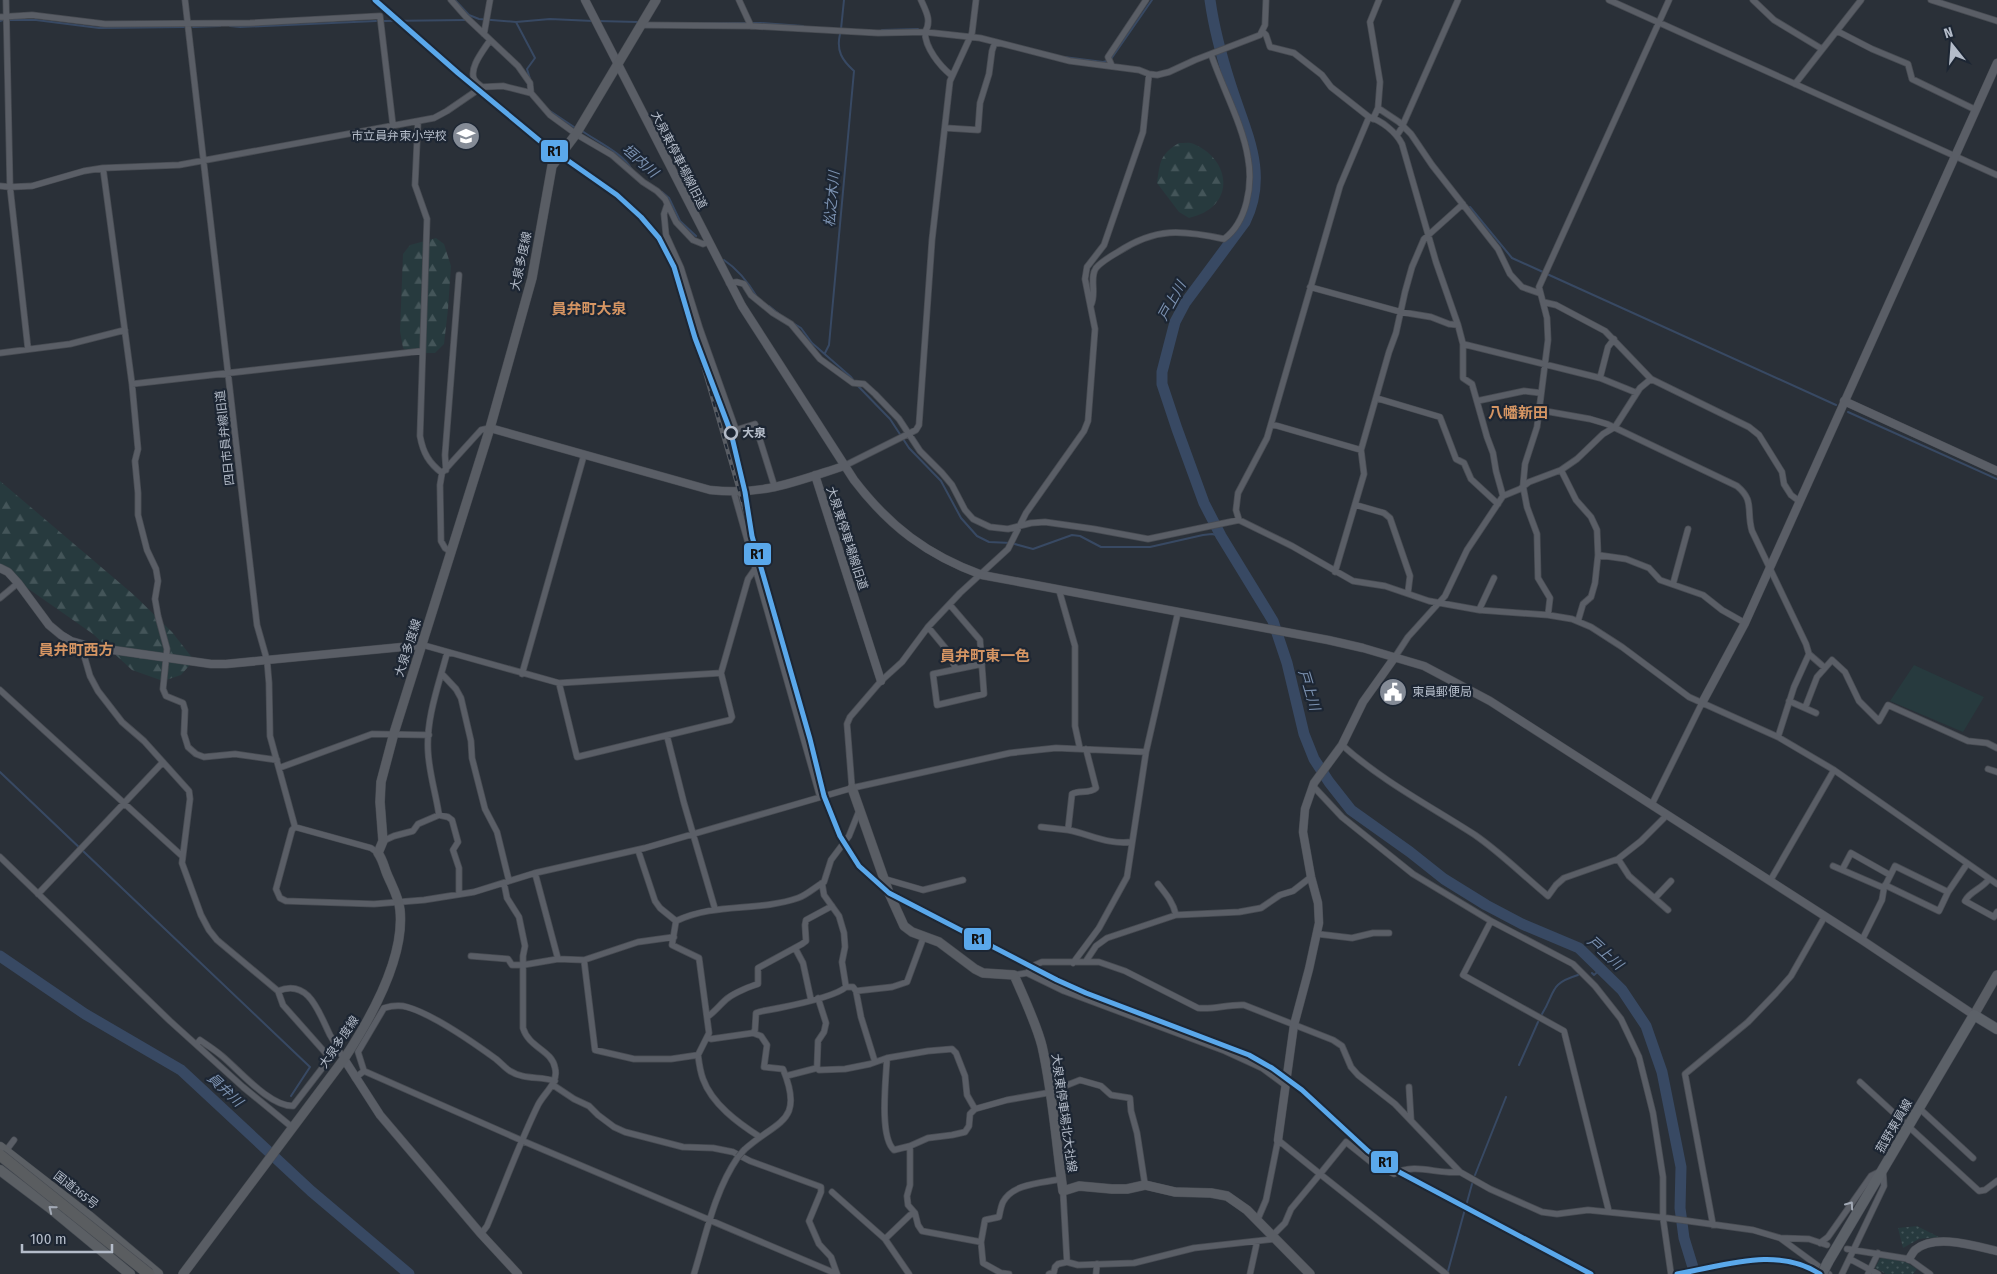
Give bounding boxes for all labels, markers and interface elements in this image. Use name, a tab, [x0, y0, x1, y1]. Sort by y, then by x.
north arrow	[1927, 20, 1977, 70]
text: N	[1942, 24, 1955, 42]
street label: 大泉東停車場線旧道	[648, 109, 710, 211]
school or university icon: 市立員弁東小学校	[451, 121, 481, 151]
place label: 市立員弁東小学校	[351, 129, 447, 143]
line badge: R1	[540, 139, 569, 163]
water label: 垣内川	[619, 141, 663, 183]
text: R1	[547, 143, 561, 160]
water label: 松之木川	[821, 168, 843, 228]
street label: 大泉多度線	[508, 230, 534, 292]
water label: 戸上川	[1154, 277, 1191, 323]
district label: 員弁町大泉	[551, 300, 627, 318]
street label: 四日市員弁線旧道	[213, 390, 237, 486]
district label: 八幡新田	[1488, 404, 1548, 422]
marker: 大泉	[724, 426, 738, 440]
place label: 大泉	[742, 426, 766, 440]
street label: 大泉東停車場線旧道	[824, 484, 870, 592]
line badge: R1	[743, 542, 772, 566]
text: R1	[750, 546, 764, 563]
street label: 大泉多度線	[392, 617, 424, 679]
district label: 員弁町西方	[38, 641, 114, 659]
district label: 員弁町東一色	[940, 647, 1030, 665]
water label: 戸上川	[1295, 667, 1324, 714]
public building icon: 東員郵便局	[1378, 677, 1408, 707]
place label: 東員郵便局	[1412, 685, 1472, 699]
line badge: R1	[963, 927, 992, 951]
text: R1	[971, 931, 985, 948]
water label: 戸上川	[1584, 933, 1628, 975]
street label: 大泉多度線	[316, 1013, 362, 1071]
street label: 大泉東停車場北大社線	[1049, 1053, 1079, 1173]
water label: 員弁川	[204, 1069, 248, 1112]
street label: 菰野東員線	[1873, 1097, 1915, 1155]
line badge: R1	[1370, 1150, 1399, 1174]
text: R1	[1378, 1154, 1392, 1171]
street label: 国道365号	[51, 1168, 101, 1212]
one-way arrow	[1844, 1201, 1853, 1211]
one-way arrow	[49, 1207, 58, 1215]
scale bar	[22, 1222, 112, 1254]
text: 100 m	[30, 1230, 67, 1248]

